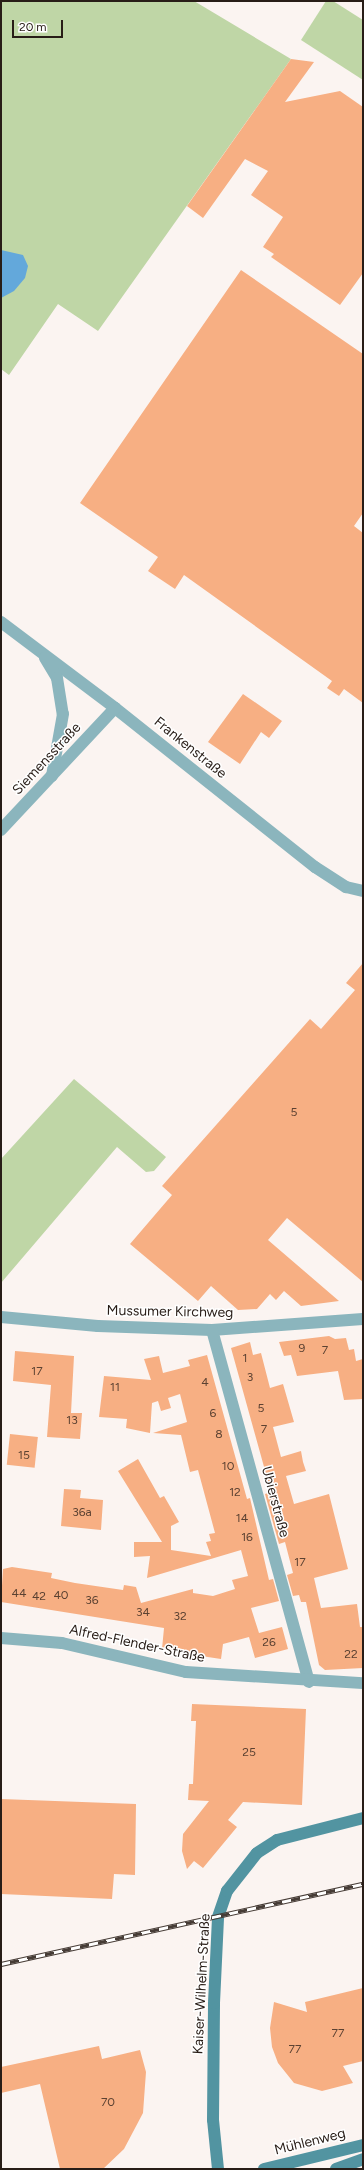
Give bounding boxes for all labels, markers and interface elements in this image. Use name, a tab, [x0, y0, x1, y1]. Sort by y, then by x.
scale bar	[14, 12, 65, 38]
text: 20 m	[19, 20, 47, 34]
street label: Frankenstraße	[150, 714, 230, 782]
street label: Siemensstraße	[9, 719, 85, 799]
house number: 5	[291, 1106, 297, 1120]
street label: Mussumer Kirchweg	[106, 1302, 234, 1322]
house number: 9	[299, 1342, 305, 1356]
house number: 7	[322, 1344, 328, 1358]
house number: 1	[243, 1352, 247, 1366]
house number: 17	[31, 1365, 43, 1379]
house number: 3	[247, 1371, 253, 1385]
house number: 4	[201, 1376, 209, 1390]
house number: 11	[110, 1381, 120, 1395]
house number: 5	[258, 1402, 264, 1416]
house number: 6	[210, 1407, 216, 1421]
house number: 13	[66, 1414, 78, 1428]
house number: 7	[261, 1423, 267, 1437]
house number: 8	[215, 1428, 223, 1442]
house number: 15	[18, 1449, 30, 1463]
house number: 10	[222, 1460, 234, 1474]
street label: Ubierstraße	[257, 1465, 293, 1539]
house number: 12	[229, 1486, 241, 1500]
house number: 36a	[72, 1506, 92, 1520]
house number: 14	[236, 1512, 248, 1526]
house number: 16	[241, 1531, 253, 1545]
house number: 17	[294, 1556, 306, 1570]
house number: 44	[12, 1587, 26, 1601]
house number: 40	[53, 1589, 69, 1603]
house number: 42	[32, 1590, 46, 1604]
house number: 36	[85, 1594, 99, 1608]
house number: 34	[136, 1606, 150, 1620]
house number: 32	[173, 1610, 187, 1624]
street label: Alfred-Flender-Straße	[68, 1621, 206, 1667]
house number: 26	[262, 1636, 276, 1650]
house number: 22	[344, 1648, 358, 1662]
house number: 25	[242, 1746, 256, 1760]
street label: Kaiser-Wilhelm-Straße	[190, 1913, 214, 2055]
house number: 77	[332, 2027, 344, 2041]
house number: 77	[289, 2043, 301, 2057]
house number: 70	[101, 2096, 115, 2110]
street label: Mühlenweg	[273, 2125, 347, 2159]

